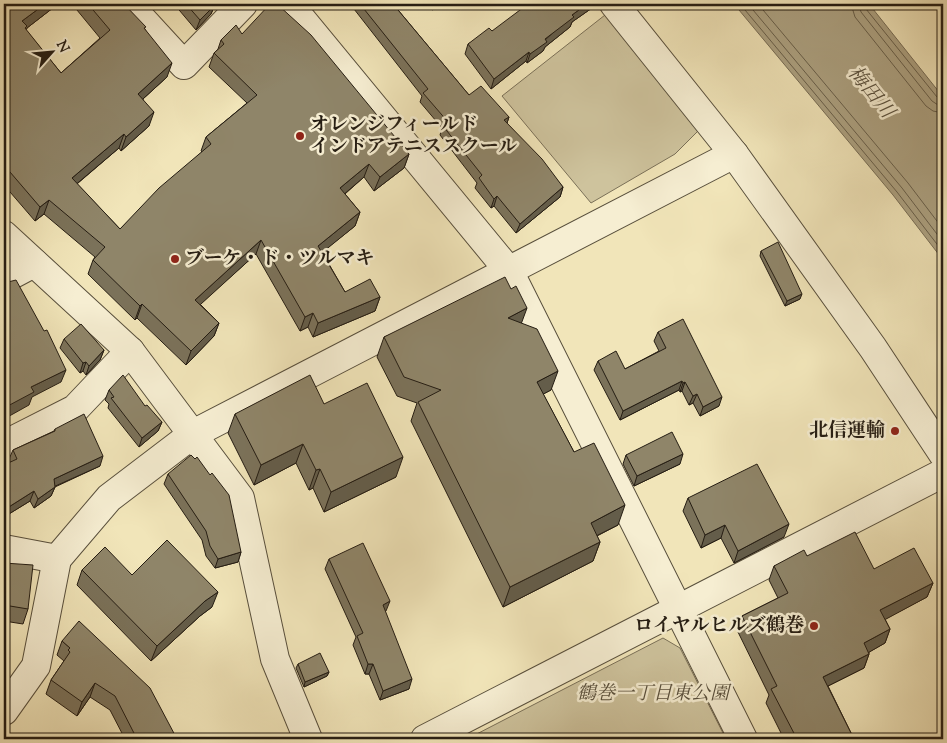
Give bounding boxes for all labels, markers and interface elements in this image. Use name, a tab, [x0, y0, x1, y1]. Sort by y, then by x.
north arrow	[28, 28, 78, 78]
text: N	[50, 37, 73, 57]
water label: 梅田川	[840, 61, 901, 127]
place label: オレンジフィールド インドアテニススクール	[310, 112, 517, 161]
marker: オレンジフィールド インドアテニススクール	[294, 130, 306, 142]
place label: ブーケ・ド・ツルマキ	[185, 246, 374, 273]
marker: ブーケ・ド・ツルマキ	[169, 253, 181, 265]
place label: 北信運輸	[809, 418, 885, 445]
marker: 北信運輸	[889, 425, 901, 437]
place label: ロイヤルヒルズ鶴巻	[634, 613, 804, 640]
marker: ロイヤルヒルズ鶴巻	[808, 620, 820, 632]
park label: 鶴巻一丁目東公園	[577, 681, 732, 708]

